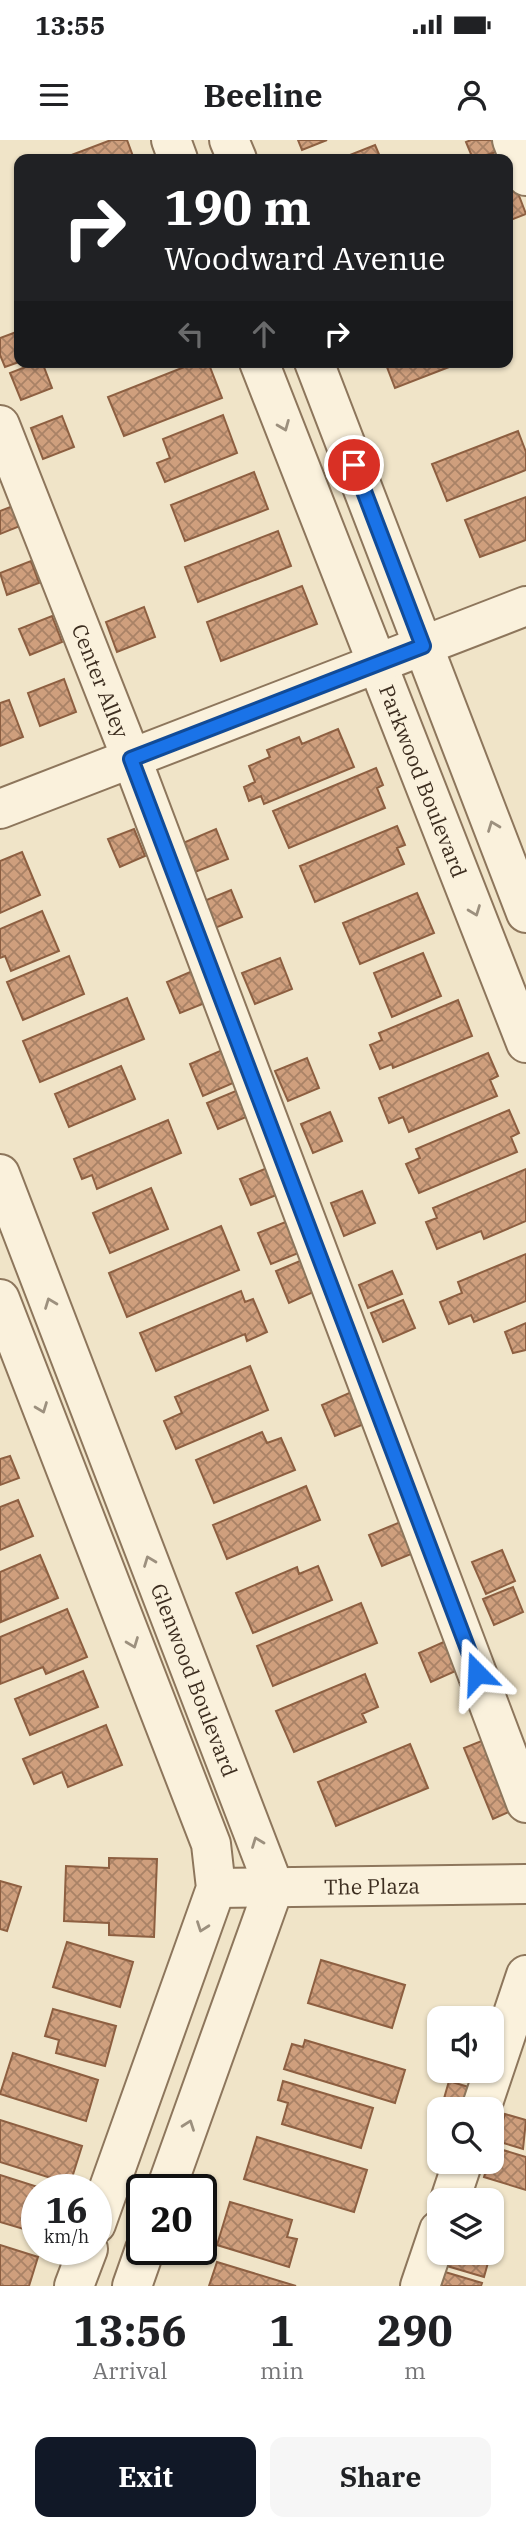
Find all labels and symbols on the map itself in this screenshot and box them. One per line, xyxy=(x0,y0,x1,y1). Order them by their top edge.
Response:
one-way arrow xyxy=(275,419,289,431)
pin xyxy=(324,435,384,495)
street label: Center Alley xyxy=(66,620,136,743)
street label: Parkwood Boulevard xyxy=(373,680,474,882)
one-way arrow xyxy=(487,821,501,833)
one-way arrow xyxy=(466,904,480,916)
one-way arrow xyxy=(44,1297,58,1309)
one-way arrow xyxy=(34,1402,48,1414)
one-way arrow xyxy=(143,1555,157,1567)
street label: Glenwood Boulevard xyxy=(145,1579,244,1781)
position arrow xyxy=(440,1636,514,1710)
one-way arrow xyxy=(125,1637,139,1649)
one-way arrow xyxy=(251,1836,265,1848)
street label: The Plaza xyxy=(324,1871,420,1901)
one-way arrow xyxy=(197,1921,211,1933)
one-way arrow xyxy=(181,2119,195,2132)
speed limit sign: 20 xyxy=(126,2174,217,2265)

